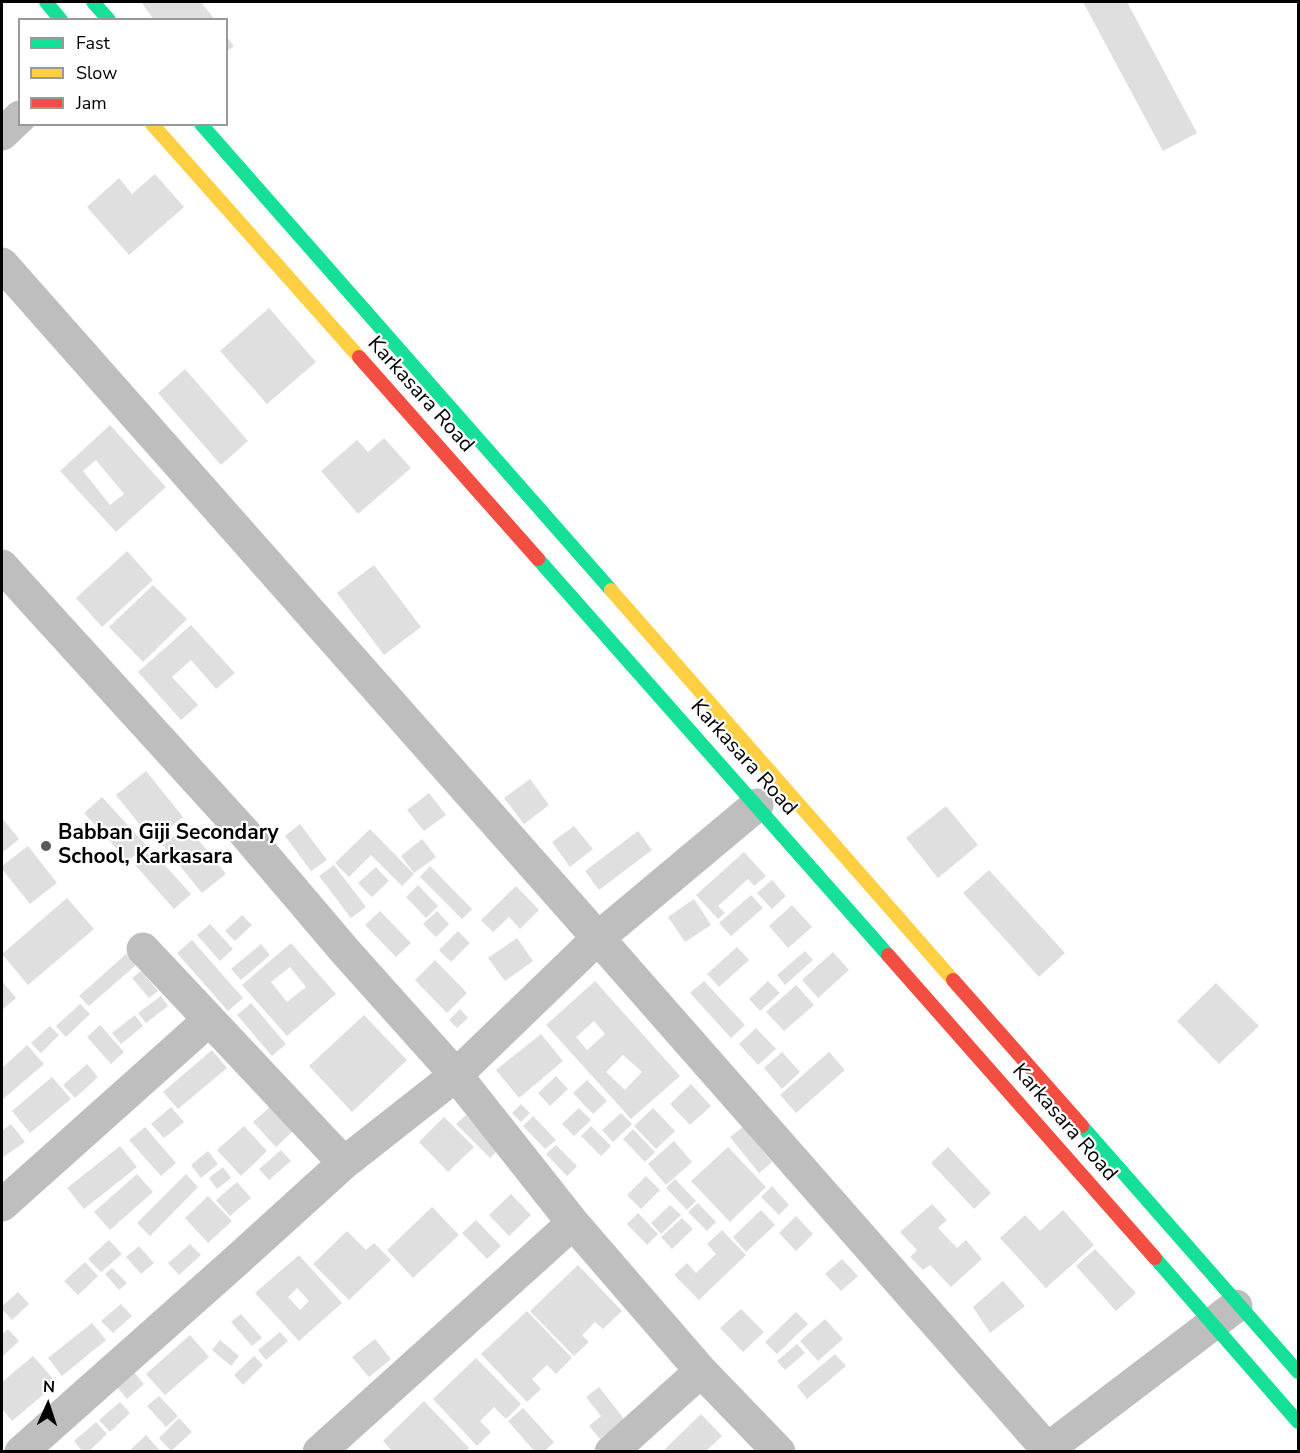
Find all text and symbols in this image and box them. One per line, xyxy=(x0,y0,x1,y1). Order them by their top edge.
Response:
legend xyxy=(18,18,228,126)
text: Fast xyxy=(76,31,110,55)
text: Slow xyxy=(76,61,117,85)
text: Jam xyxy=(76,91,107,115)
street label: Karkasara Road xyxy=(361,332,479,458)
street label: Karkasara Road xyxy=(684,695,802,821)
place label: Babban Giji Secondary School, Karkasara xyxy=(58,821,279,871)
marker: Babban Giji Secondary School, Karkasara xyxy=(39,839,53,853)
street label: Karkasara Road xyxy=(1006,1059,1122,1187)
north arrow xyxy=(18,1375,78,1435)
text: N xyxy=(42,1376,55,1398)

